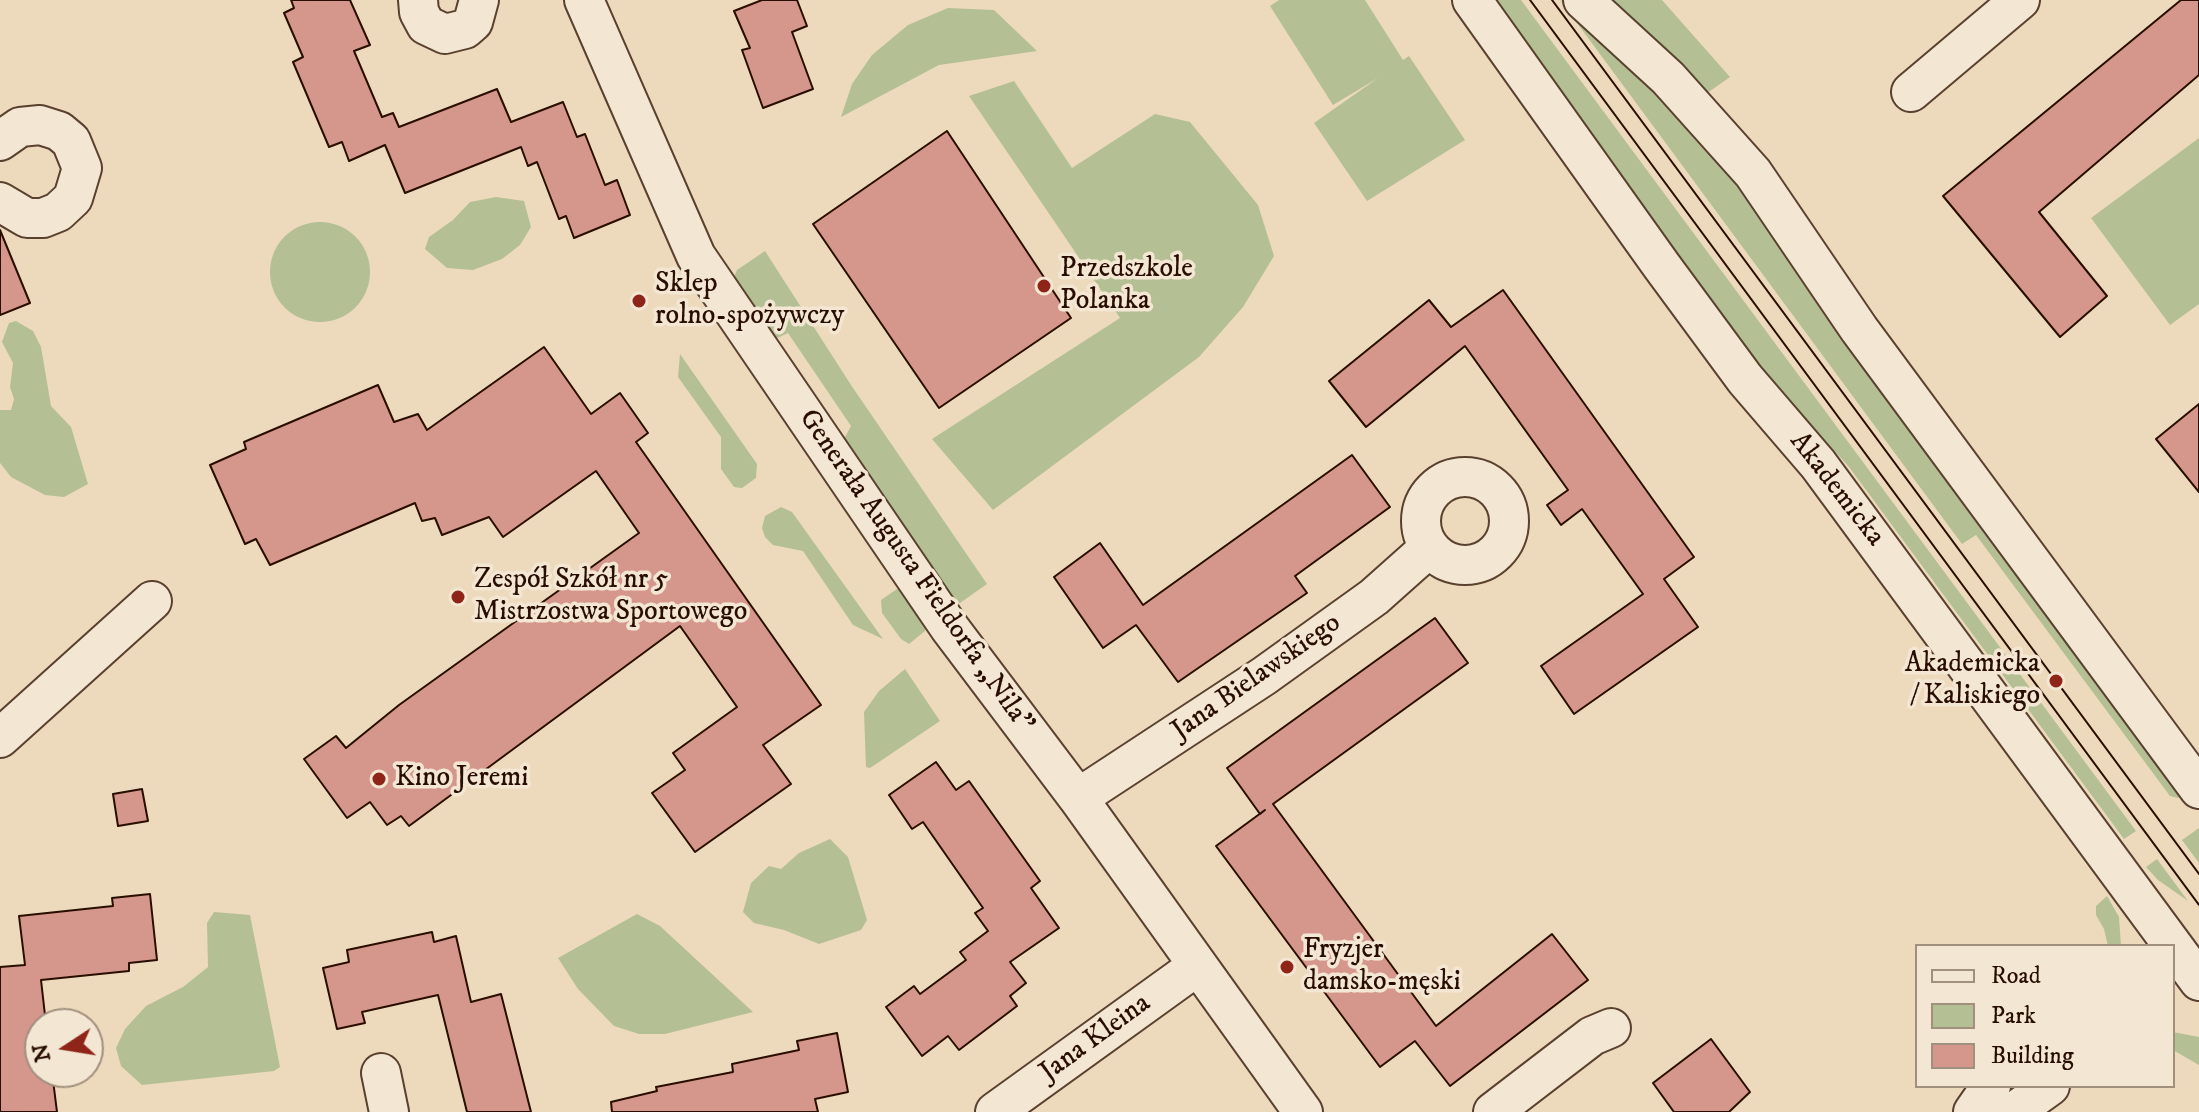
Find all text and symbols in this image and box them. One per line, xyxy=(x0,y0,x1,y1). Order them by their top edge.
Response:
place label: Przedszkole Polanka xyxy=(1060,253,1193,319)
place label: Sklep rolno-spożywczy xyxy=(655,268,844,334)
marker: Przedszkole Polanka xyxy=(1035,277,1053,295)
marker: Sklep rolno-spożywczy xyxy=(630,292,648,310)
street label: Generała Augusta Fieldorfa „Nila” xyxy=(790,404,1040,740)
street label: Akademicka xyxy=(1781,426,1891,554)
place label: Zespół Szkół nr 5 Mistrzostwa Sportowego xyxy=(474,564,747,630)
marker: Zespół Szkół nr 5 Mistrzostwa Sportowego xyxy=(449,588,467,606)
street label: Jana Bielawskiego xyxy=(1166,607,1348,749)
place label: Akademicka / Kaliskiego xyxy=(1905,648,2040,714)
marker: Akademicka / Kaliskiego xyxy=(2047,672,2065,690)
place label: Kino Jeremi xyxy=(395,762,529,796)
marker: Kino Jeremi xyxy=(370,770,388,788)
place label: Fryzjer damsko-męski xyxy=(1303,934,1461,1000)
legend xyxy=(1915,944,2175,1088)
marker: Fryzjer damsko-męski xyxy=(1278,958,1296,976)
text: Road xyxy=(1991,961,2041,991)
street label: Jana Kleina xyxy=(1034,988,1158,1090)
text: Park xyxy=(1991,1001,2036,1031)
north arrow xyxy=(24,1008,104,1088)
text: N xyxy=(27,1041,57,1064)
text: Building xyxy=(1991,1041,2074,1071)

